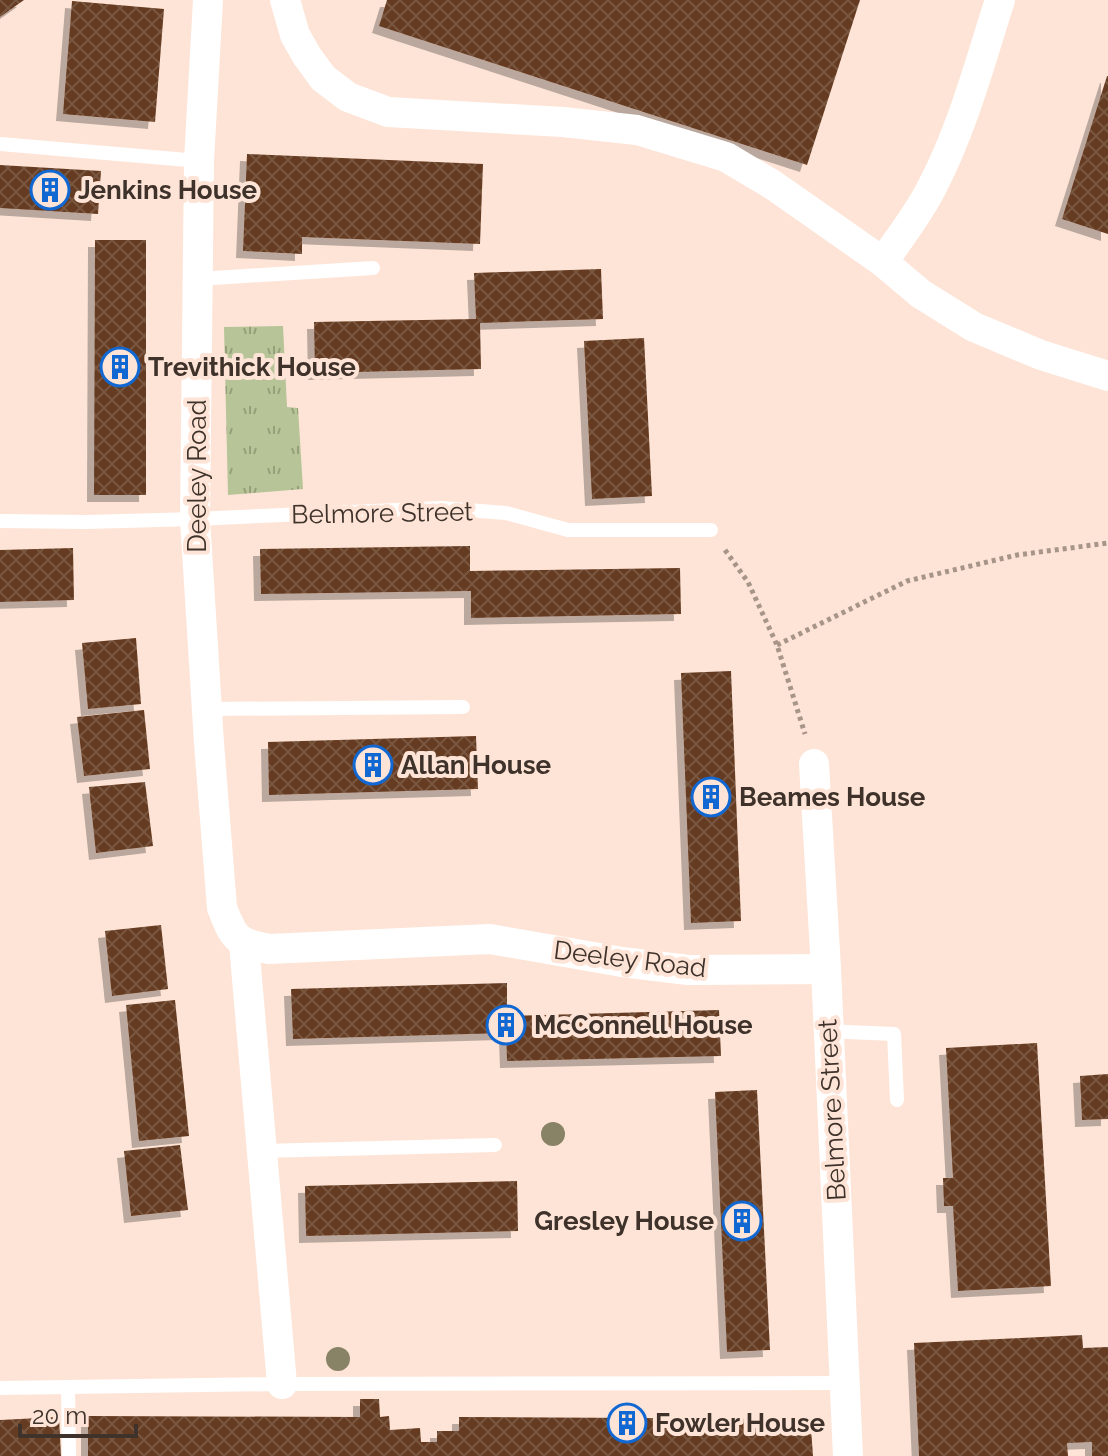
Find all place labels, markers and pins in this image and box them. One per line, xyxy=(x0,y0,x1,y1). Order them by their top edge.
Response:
building icon: Jenkins House xyxy=(29,169,71,211)
place label: Jenkins House xyxy=(78,175,258,205)
building icon: Trevithick House xyxy=(99,346,141,388)
place label: Trevithick House xyxy=(148,352,356,382)
building icon: Allan House xyxy=(352,744,394,786)
place label: Allan House xyxy=(401,750,552,780)
building icon: Beames House xyxy=(690,776,732,818)
place label: Beames House xyxy=(739,782,926,812)
building icon: McConnell House xyxy=(485,1004,527,1046)
place label: McConnell House xyxy=(534,1010,753,1040)
building icon: Gresley House xyxy=(721,1200,763,1242)
place label: Gresley House xyxy=(534,1206,714,1236)
building icon: Fowler House xyxy=(606,1402,648,1444)
place label: Fowler House xyxy=(655,1408,826,1438)

